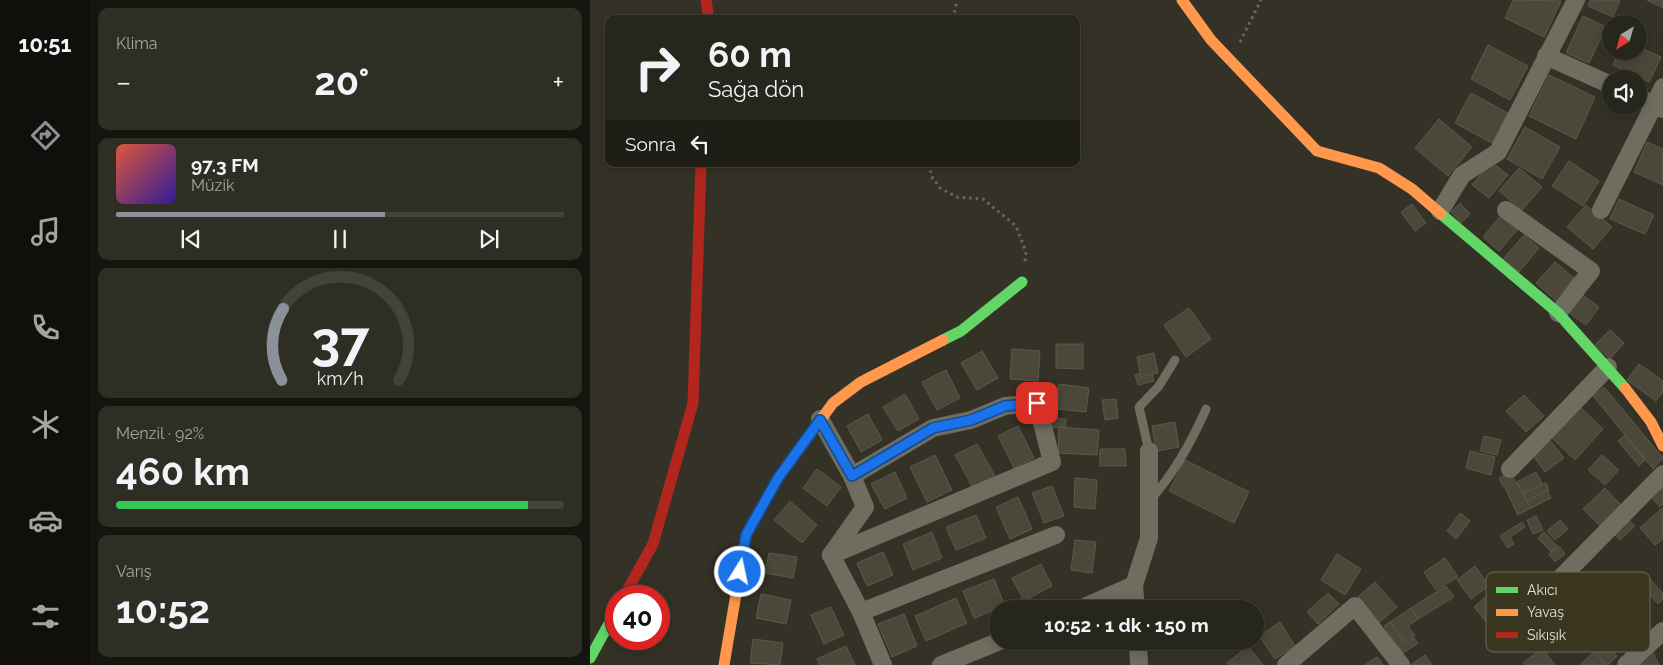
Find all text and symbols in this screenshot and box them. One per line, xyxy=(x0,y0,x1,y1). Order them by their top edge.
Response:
north arrow xyxy=(1602,15,1648,60)
map controls xyxy=(1602,15,1647,115)
text: 10:51 xyxy=(19,31,71,57)
text: Klima xyxy=(116,34,158,53)
text: 60 m xyxy=(708,34,792,75)
icon: right xyxy=(625,35,690,100)
text: 20° xyxy=(314,59,369,104)
text: − xyxy=(116,66,131,99)
text: + xyxy=(552,66,564,99)
button: sound xyxy=(1602,70,1647,115)
text: Sağa dön xyxy=(708,76,804,102)
icon: directions xyxy=(28,118,63,153)
icon: left xyxy=(686,130,714,158)
text: Sonra xyxy=(625,133,676,155)
text: 97.3 FM xyxy=(191,154,259,176)
text: Müzik xyxy=(191,176,234,195)
icon: music xyxy=(28,214,63,249)
icon: previous xyxy=(177,225,205,253)
icon: pause xyxy=(326,225,354,253)
icon: next xyxy=(475,225,503,253)
icon: phone xyxy=(28,310,63,345)
text: 37 xyxy=(311,310,370,371)
text: km/h xyxy=(316,368,364,389)
pin xyxy=(1016,382,1058,424)
icon: arrive xyxy=(1023,389,1051,417)
icon: climate xyxy=(28,407,63,442)
text: Menzil · 92% xyxy=(116,424,204,443)
text: 460 km xyxy=(116,449,250,494)
icon: car xyxy=(28,503,63,538)
position arrow xyxy=(713,545,765,597)
text: Varış xyxy=(116,562,152,581)
legend xyxy=(1486,572,1650,652)
text: Akıcı xyxy=(1527,582,1558,598)
speed limit sign: 40 xyxy=(605,585,670,650)
text: 10:52 xyxy=(116,587,210,632)
icon: filters xyxy=(28,599,63,634)
text: Yavaş xyxy=(1527,604,1564,620)
text: 10:52 · 1 dk · 150 m xyxy=(1044,614,1209,636)
text: Sıkışık xyxy=(1527,627,1567,643)

